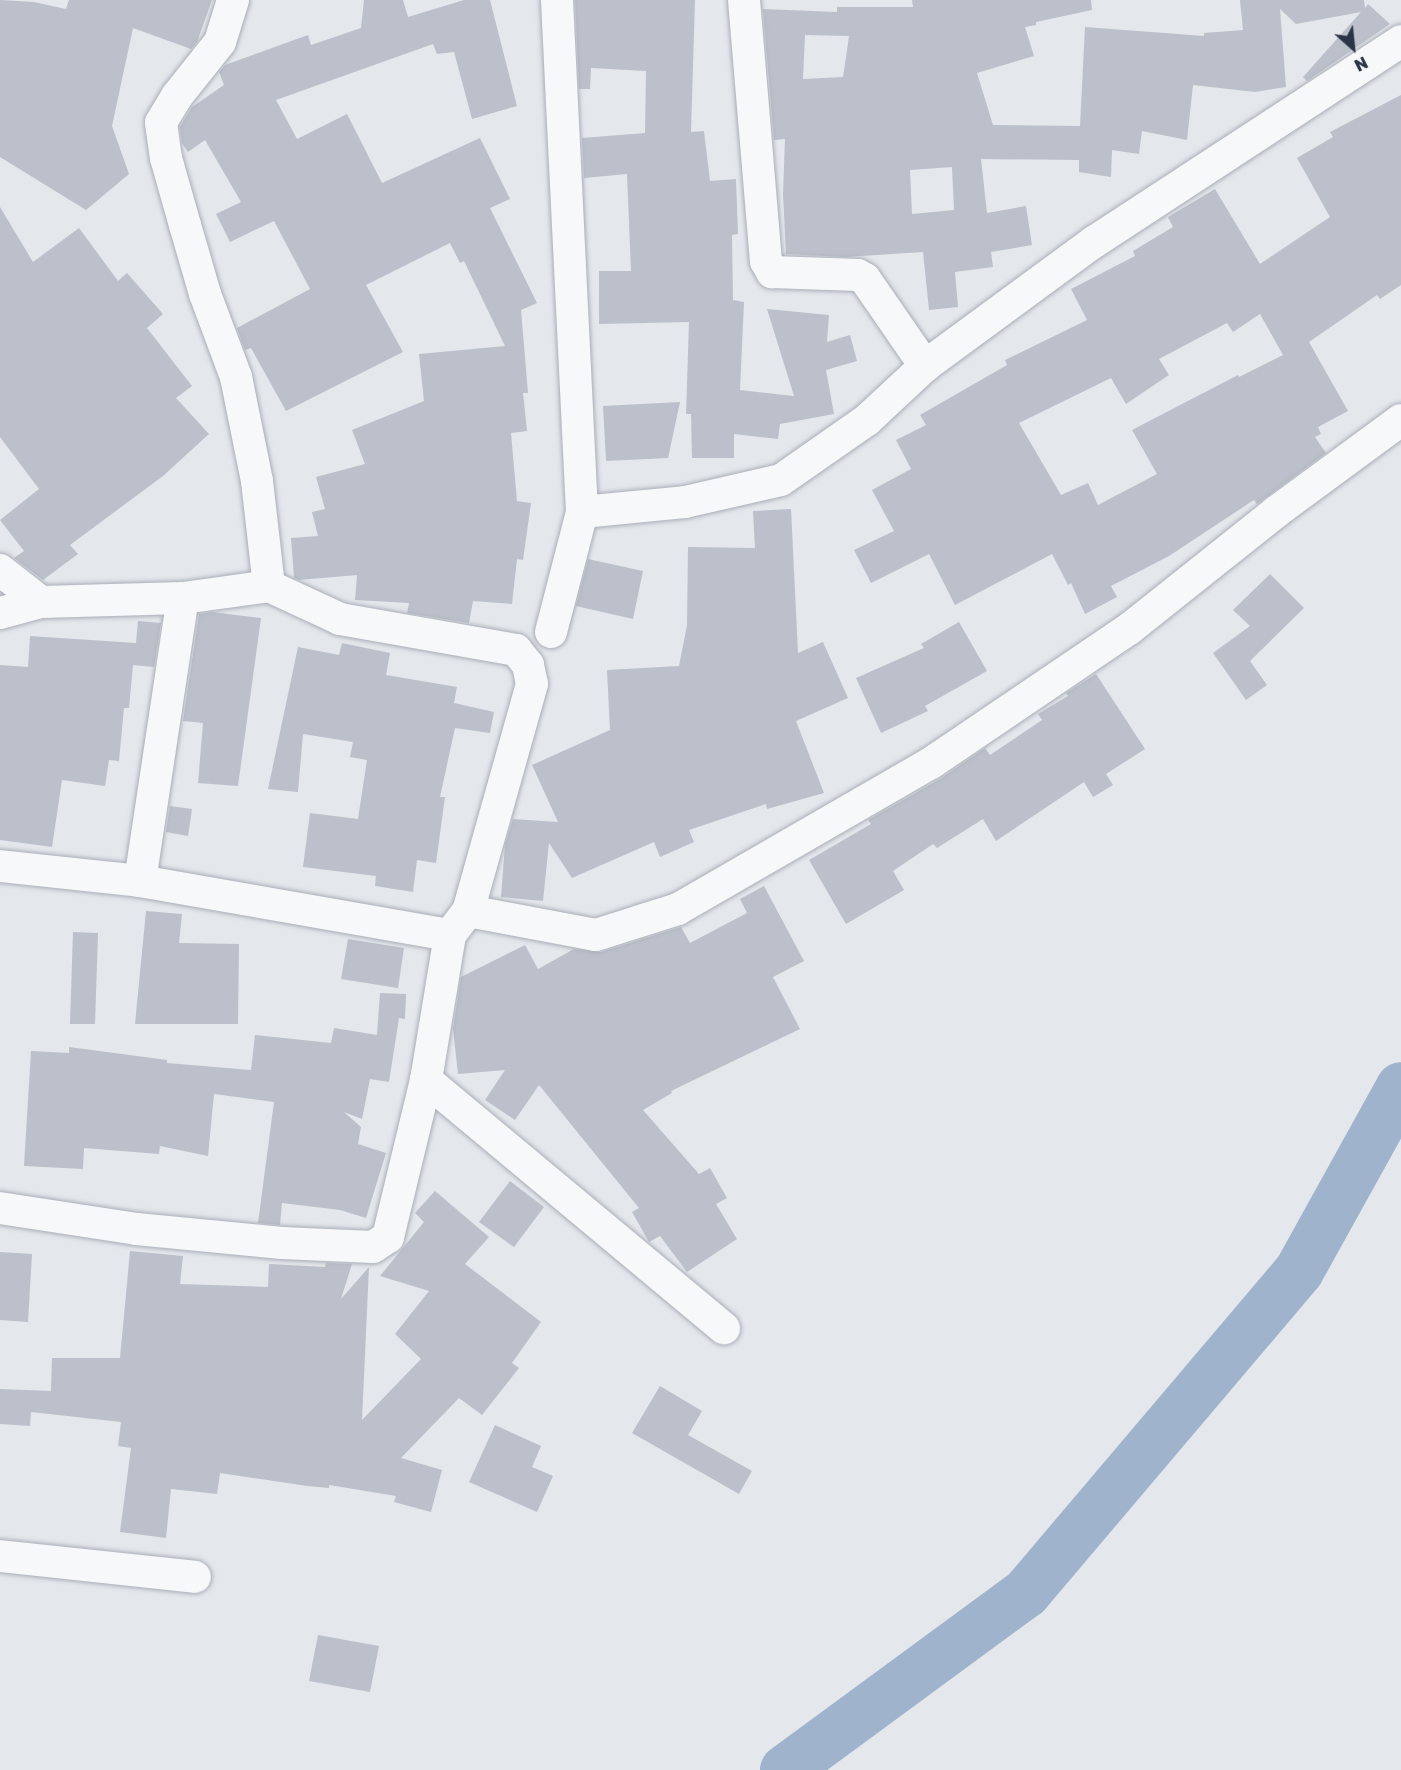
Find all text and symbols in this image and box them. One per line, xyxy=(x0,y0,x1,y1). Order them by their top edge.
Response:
north arrow xyxy=(1323,18,1383,78)
text: N xyxy=(1351,52,1371,76)

